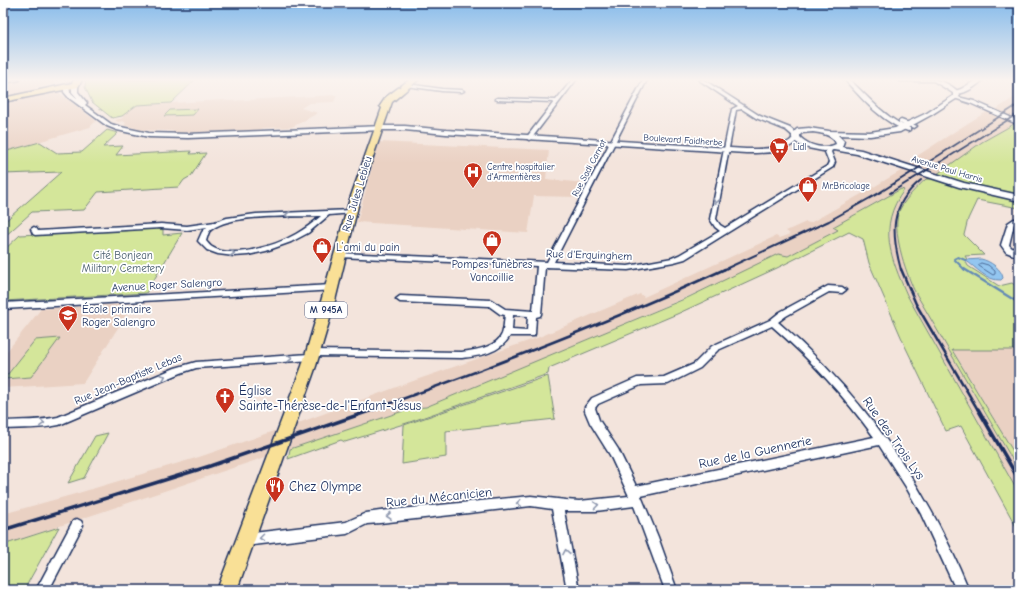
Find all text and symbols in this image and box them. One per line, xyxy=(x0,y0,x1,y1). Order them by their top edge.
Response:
street label: Boulevard Faidherbe xyxy=(643,132,723,148)
supermarket icon: Lidl xyxy=(768,136,790,164)
street label: Rue Sadi Carnot xyxy=(570,138,608,198)
place label: Lidl xyxy=(793,142,806,152)
street label: Avenue Paul Harris xyxy=(910,153,984,185)
street label: Rue Jules Lebleu xyxy=(339,155,375,233)
hospital icon: Centre hospitalier d'Armentières xyxy=(462,161,484,189)
place label: Centre hospitalier d'Armentières xyxy=(487,162,555,182)
shop icon: Mr.Bricolage xyxy=(797,175,819,203)
place label: Mr.Bricolage xyxy=(822,181,870,191)
one-way arrow xyxy=(712,198,721,204)
one-way arrow xyxy=(285,211,291,219)
shop icon: Pompes funèbres Vancoillie xyxy=(481,229,503,257)
shop icon: L’ami du pain xyxy=(311,236,333,264)
place label: L’ami du pain xyxy=(336,241,400,254)
street label: Rue d'Erquinghem xyxy=(546,247,632,263)
park label: Cité Bonjean Military Cemetery xyxy=(82,249,164,275)
one-way arrow xyxy=(229,249,235,257)
place label: Pompes funèbres Vancoillie xyxy=(452,258,533,284)
street label: Avenue Roger Salengro xyxy=(112,276,223,294)
place label: École primaire Roger Salengro xyxy=(82,302,155,329)
road number: M 945A xyxy=(305,302,347,318)
school or university icon: École primaire Roger Salengro xyxy=(57,304,79,332)
street label: Rue Jean-Baptiste Lebas xyxy=(72,350,184,408)
one-way arrow xyxy=(287,353,293,362)
one-way arrow xyxy=(158,374,166,382)
place label: Église Sainte-Thérèse-de-l'Enfant-Jésus xyxy=(239,382,421,413)
church icon: Église Sainte-Thérèse-de-l'Enfant-Jésus xyxy=(214,386,236,414)
street label: Rue des Trois Lys xyxy=(860,394,928,482)
one-way arrow xyxy=(39,419,45,427)
street label: Rue de la Guennerie xyxy=(697,433,813,471)
restaurant icon: Chez Olympe xyxy=(264,475,286,503)
place label: Chez Olympe xyxy=(289,479,362,494)
street label: Rue du Mécanicien xyxy=(385,484,493,510)
one-way arrow xyxy=(516,498,522,507)
one-way arrow xyxy=(593,501,599,510)
one-way arrow xyxy=(386,511,392,520)
one-way arrow xyxy=(259,533,265,542)
one-way arrow xyxy=(562,549,570,555)

